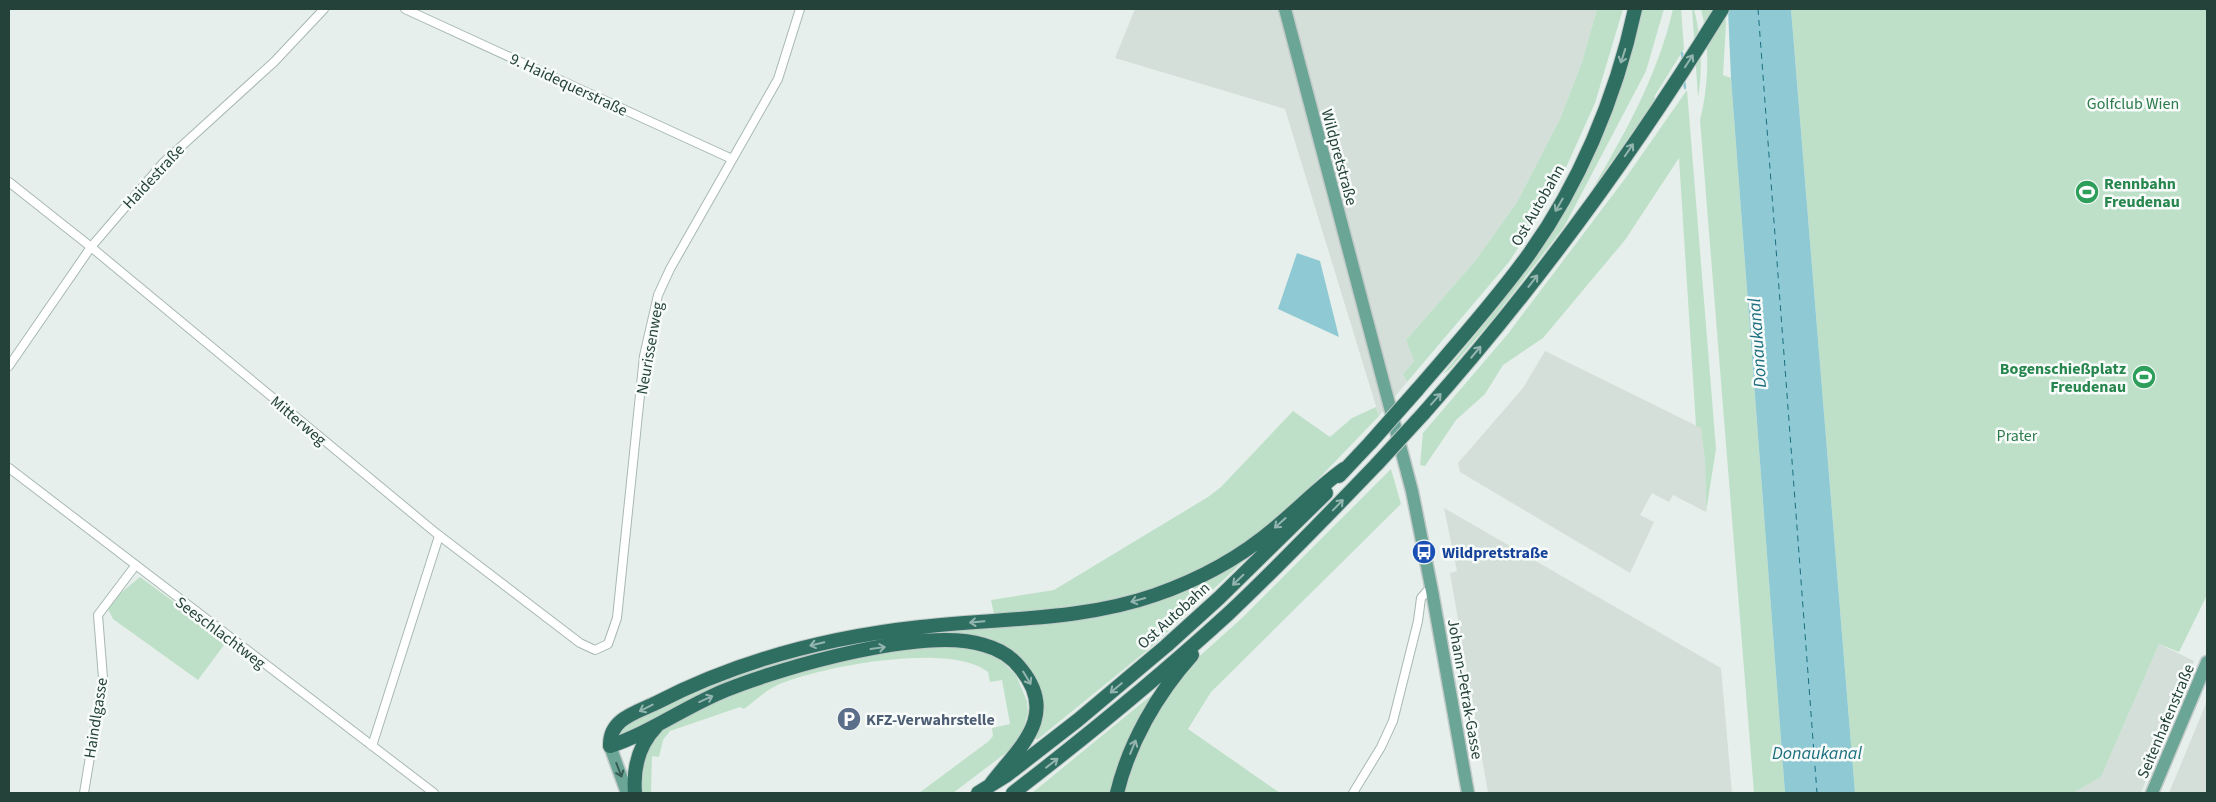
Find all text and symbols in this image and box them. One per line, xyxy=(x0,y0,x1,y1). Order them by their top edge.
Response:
street label: 9. Haidequerstraße xyxy=(506,48,631,122)
one-way arrow xyxy=(1617,48,1627,64)
one-way arrow xyxy=(1684,55,1694,69)
park label: Golfclub Wien xyxy=(2087,93,2179,115)
street label: Wildpretstraße xyxy=(1316,107,1362,208)
street label: Haidestraße xyxy=(118,139,190,214)
one-way arrow xyxy=(1624,144,1634,158)
street label: Ost Autobahn xyxy=(1506,161,1570,250)
place label: Rennbahn Freudenau xyxy=(2104,173,2180,213)
sports icon: Rennbahn Freudenau xyxy=(2074,179,2100,205)
one-way arrow xyxy=(1554,198,1564,212)
one-way arrow xyxy=(1528,275,1539,288)
water label: Donaukanal xyxy=(1742,297,1773,389)
street label: Neurissenweg xyxy=(631,300,669,396)
one-way arrow xyxy=(1471,345,1482,358)
place label: Bogenschießplatz Freudenau xyxy=(2000,358,2126,398)
sports icon: Bogenschießplatz Freudenau xyxy=(2131,364,2157,390)
street label: Mitterweg xyxy=(266,391,331,451)
one-way arrow xyxy=(1430,392,1442,405)
park label: Prater xyxy=(1997,425,2038,447)
one-way arrow xyxy=(1332,499,1344,511)
one-way arrow xyxy=(1274,517,1287,529)
bus stop icon: Wildpretstraße xyxy=(1411,539,1437,565)
place label: Wildpretstraße xyxy=(1442,542,1548,564)
one-way arrow xyxy=(1231,574,1244,586)
street label: Ost Autobahn xyxy=(1133,577,1215,654)
street label: Seeschlachtweg xyxy=(171,592,270,674)
one-way arrow xyxy=(1131,596,1147,605)
one-way arrow xyxy=(970,617,986,627)
street label: Johann-Petrak-Gasse xyxy=(1442,617,1488,761)
one-way arrow xyxy=(809,640,825,649)
one-way arrow xyxy=(869,643,885,653)
street label: Seitenhafenstraße xyxy=(2132,661,2200,782)
one-way arrow xyxy=(1022,670,1032,684)
street label: Haindlgasse xyxy=(79,676,113,760)
one-way arrow xyxy=(1110,682,1123,693)
one-way arrow xyxy=(698,694,713,703)
one-way arrow xyxy=(639,704,654,713)
parking icon: KFZ-Verwahrstelle xyxy=(836,706,862,732)
place label: KFZ-Verwahrstelle xyxy=(866,709,995,731)
one-way arrow xyxy=(1128,740,1138,755)
water label: Donaukanal xyxy=(1772,741,1862,766)
one-way arrow xyxy=(1045,758,1058,769)
one-way arrow xyxy=(615,761,624,777)

